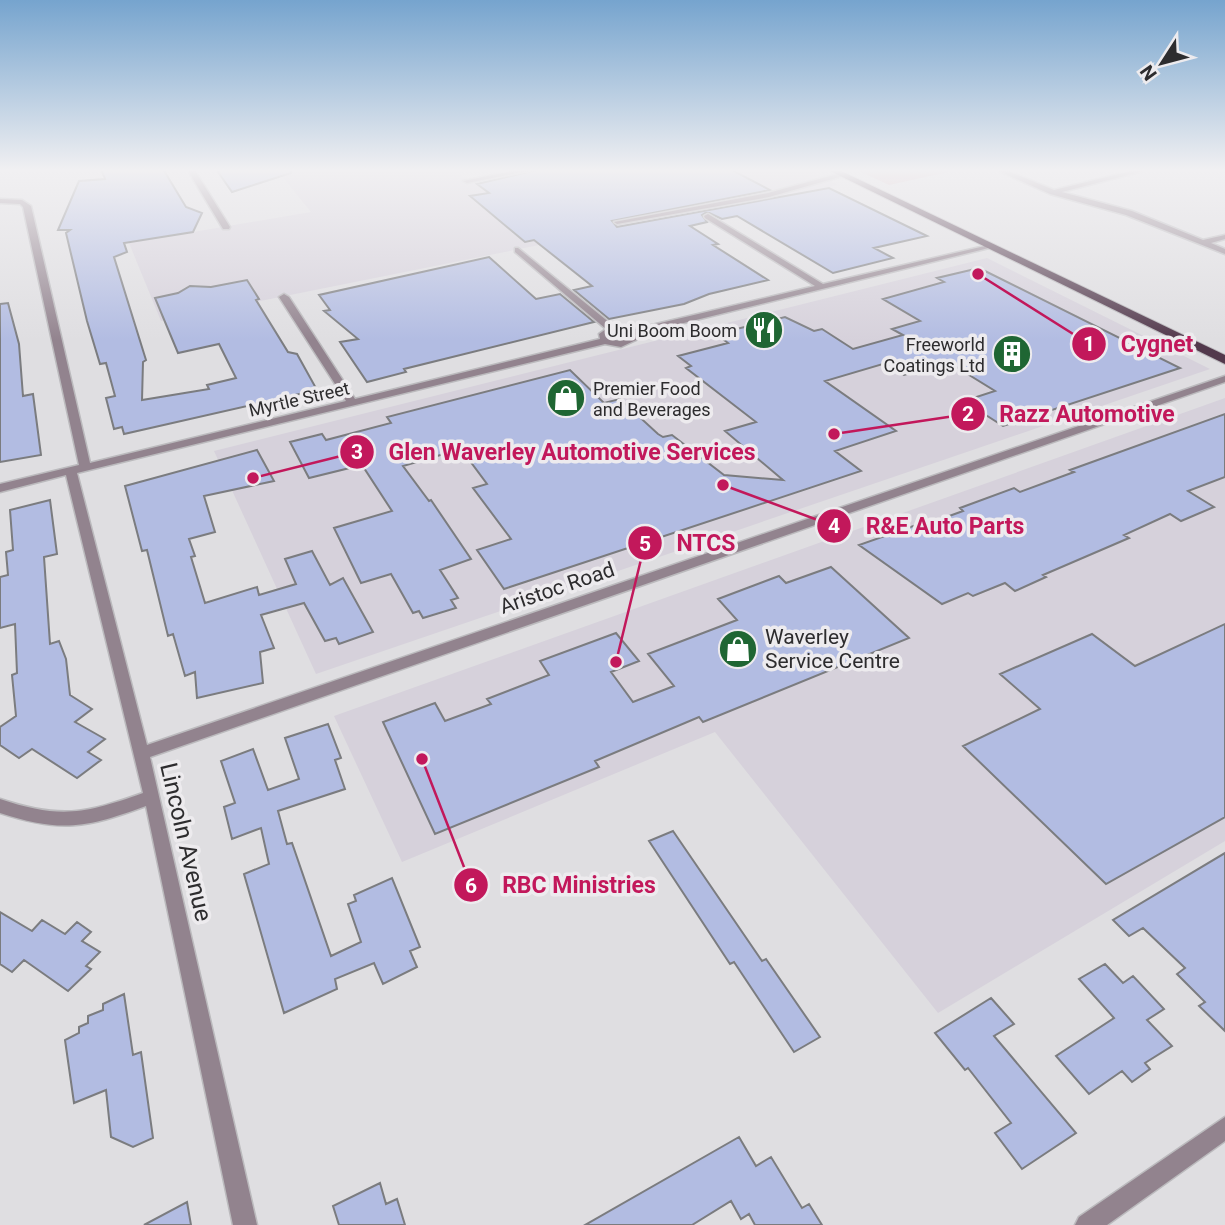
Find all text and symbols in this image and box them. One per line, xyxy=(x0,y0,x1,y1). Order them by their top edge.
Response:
north arrow xyxy=(1127,28,1197,98)
text: N xyxy=(1135,61,1162,85)
restaurant icon: Uni Boom Boom xyxy=(743,309,785,351)
place label: Uni Boom Boom xyxy=(607,320,737,341)
callout: Cygnet xyxy=(1071,322,1207,366)
text: Cygnet xyxy=(1121,331,1194,358)
text: 1 xyxy=(1083,332,1095,356)
building icon: Freeworld Coatings Ltd xyxy=(991,333,1033,375)
place label: Freeworld Coatings Ltd xyxy=(883,334,985,376)
street label: Myrtle Street xyxy=(247,377,351,421)
shop icon: Premier Food and Beverages xyxy=(545,377,587,419)
place label: Premier Food and Beverages xyxy=(593,378,711,420)
callout: Razz Automotive xyxy=(950,392,1189,436)
text: Razz Automotive xyxy=(999,401,1175,428)
text: 2 xyxy=(962,402,974,426)
callout: Glen Waverley Automotive Services xyxy=(340,430,770,474)
text: Glen Waverley Automotive Services xyxy=(389,439,755,466)
text: 3 xyxy=(351,440,363,464)
callout: R&E Auto Parts xyxy=(816,504,1038,548)
text: R&E Auto Parts xyxy=(866,513,1024,540)
text: 4 xyxy=(828,514,840,538)
callout: NTCS xyxy=(628,521,750,565)
text: NTCS xyxy=(676,530,736,557)
text: 5 xyxy=(639,532,651,556)
street label: Aristoc Road xyxy=(496,557,618,619)
place label: Waverley Service Centre xyxy=(765,625,900,673)
shop icon: Waverley Service Centre xyxy=(717,628,759,670)
street label: Lincoln Avenue xyxy=(154,760,218,924)
callout: RBC Ministries xyxy=(453,863,670,907)
text: RBC Ministries xyxy=(502,872,656,899)
text: 6 xyxy=(465,874,477,898)

